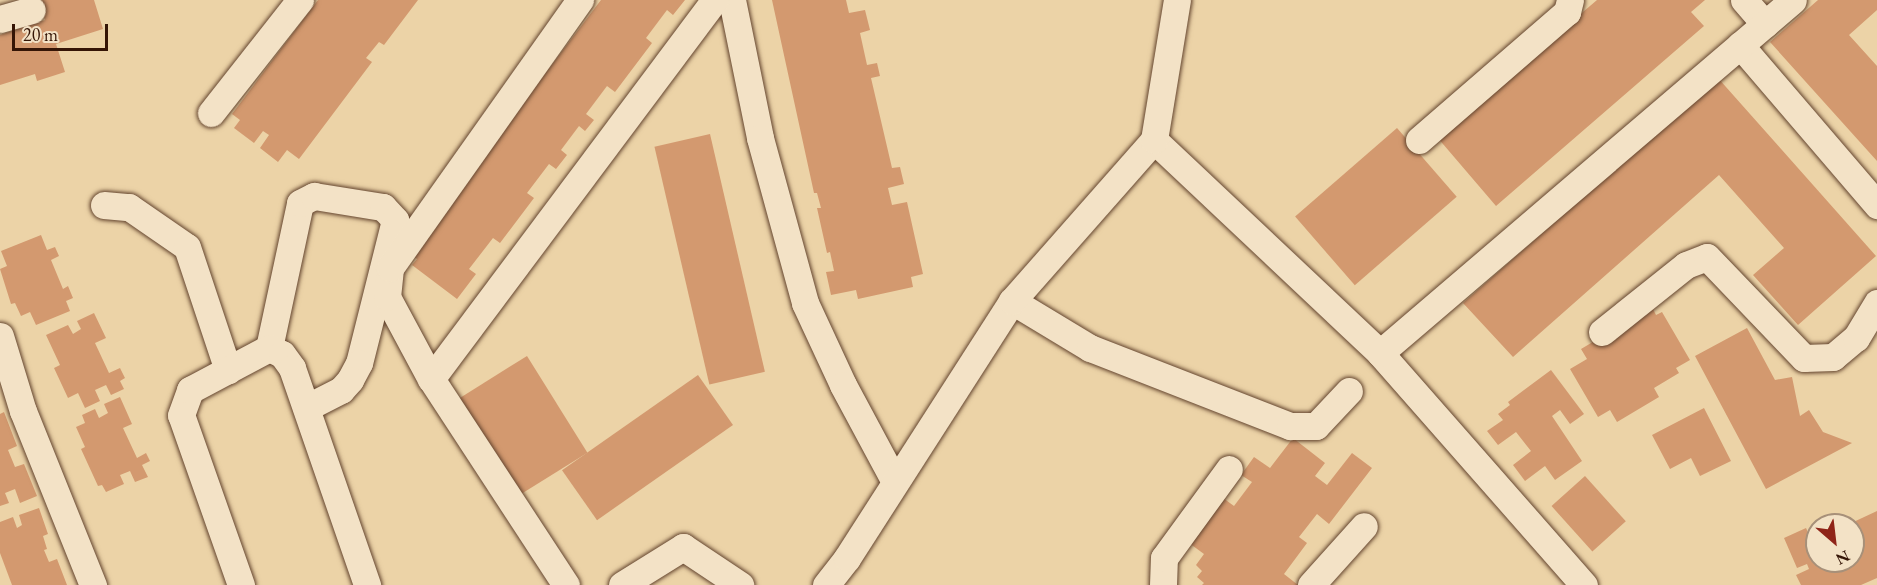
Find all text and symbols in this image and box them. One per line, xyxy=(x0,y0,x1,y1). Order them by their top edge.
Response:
scale bar xyxy=(15,12,111,50)
text: 20 m xyxy=(23,23,58,46)
north arrow xyxy=(1805,513,1865,573)
text: N xyxy=(1832,545,1853,570)

